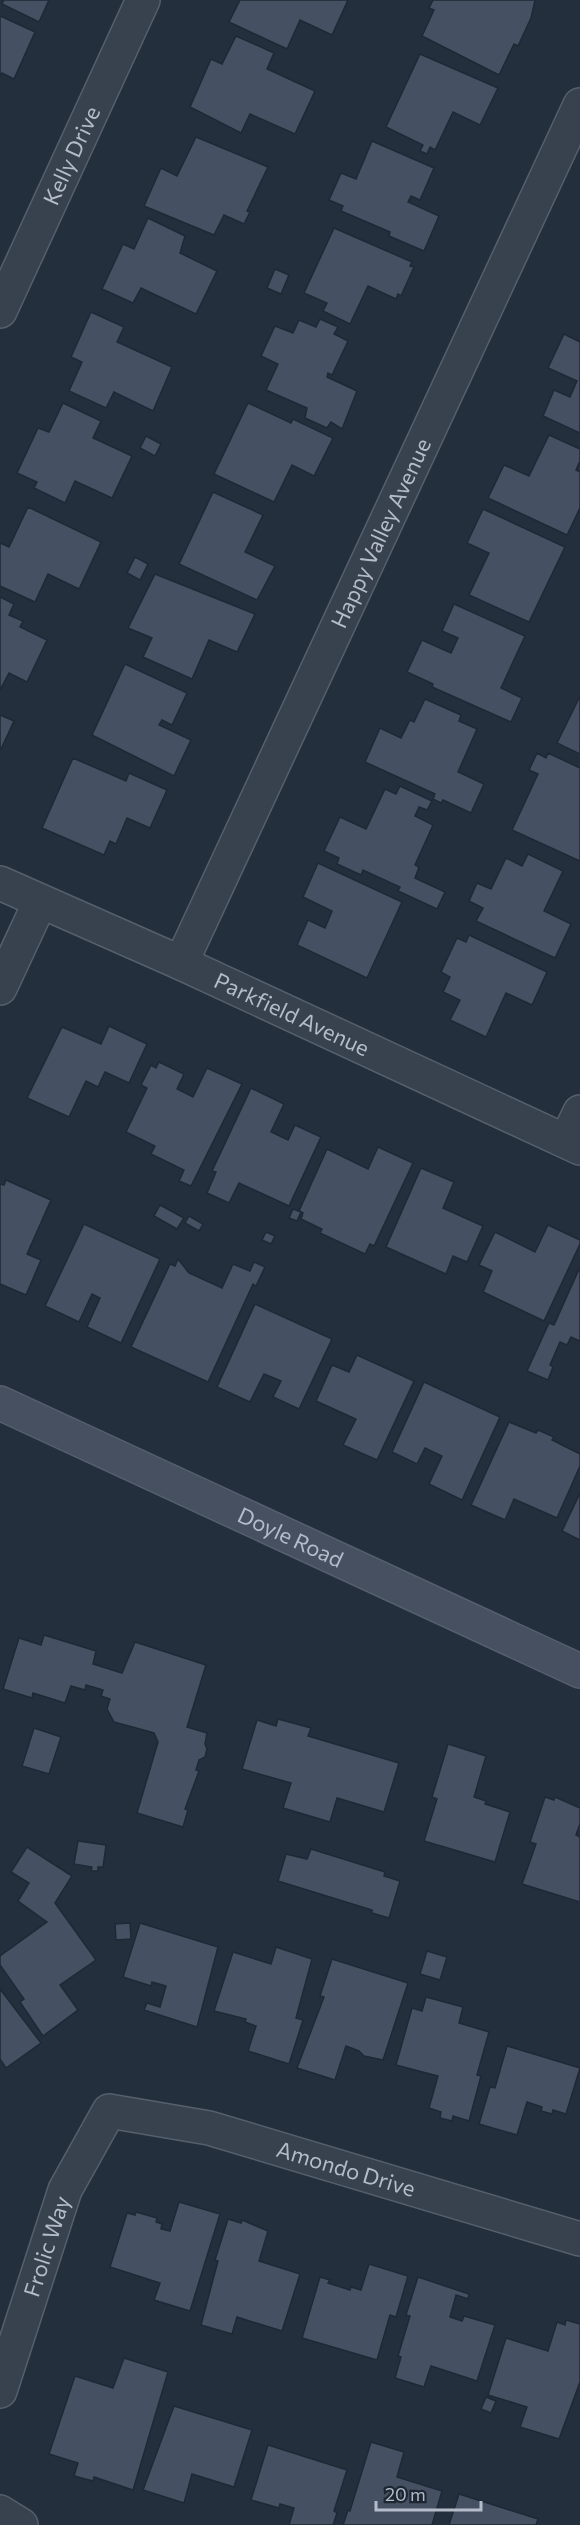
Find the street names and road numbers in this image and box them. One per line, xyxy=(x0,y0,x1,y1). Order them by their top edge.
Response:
street label: Kelly Drive xyxy=(37,102,105,209)
street label: Happy Valley Avenue xyxy=(325,434,436,632)
street label: Parkfield Avenue xyxy=(210,966,374,1061)
street label: Doyle Road xyxy=(234,1501,348,1573)
street label: Amondo Drive xyxy=(273,2135,419,2202)
street label: Frolic Way xyxy=(17,2193,75,2300)

